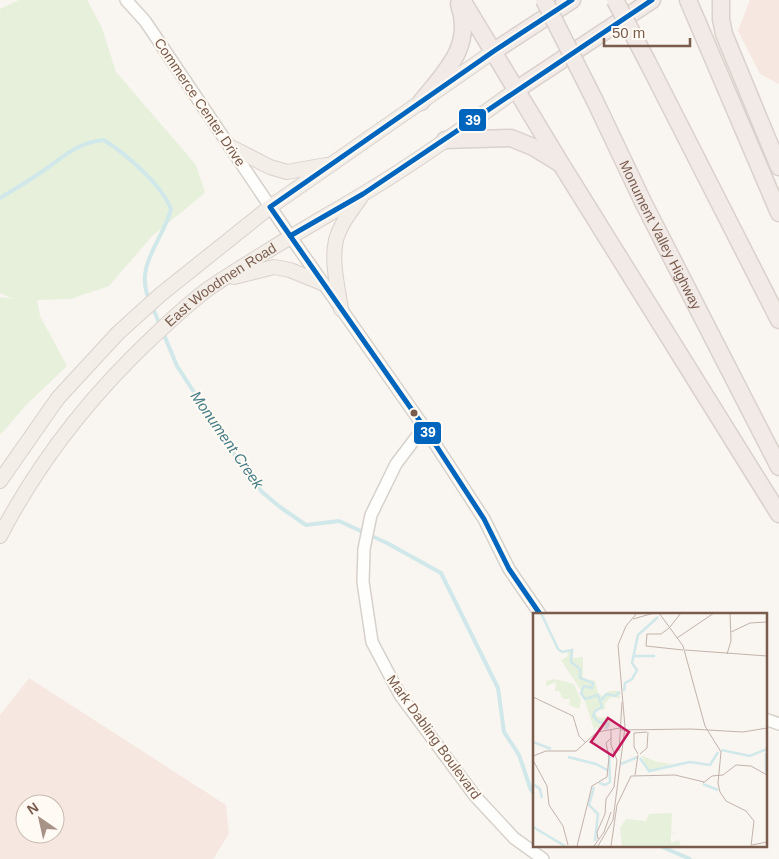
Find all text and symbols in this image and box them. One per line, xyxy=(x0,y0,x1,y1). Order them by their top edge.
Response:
scale bar xyxy=(604,15,690,47)
text: 50 m xyxy=(612,24,645,41)
street label: Commerce Center Drive xyxy=(151,35,249,169)
line badge: 39 xyxy=(458,108,487,132)
text: 39 xyxy=(465,112,481,128)
street label: Monument Valley Highway xyxy=(616,158,705,312)
street label: East Woodmen Road xyxy=(162,240,279,330)
water label: Monument Creek xyxy=(187,388,268,493)
unlabelled marker xyxy=(409,408,419,418)
line badge: 39 xyxy=(413,421,442,445)
text: 39 xyxy=(420,424,436,440)
inset map xyxy=(533,613,766,846)
street label: Mark Dabling Boulevard xyxy=(384,672,484,802)
north arrow xyxy=(15,794,65,844)
text: N xyxy=(24,799,41,818)

